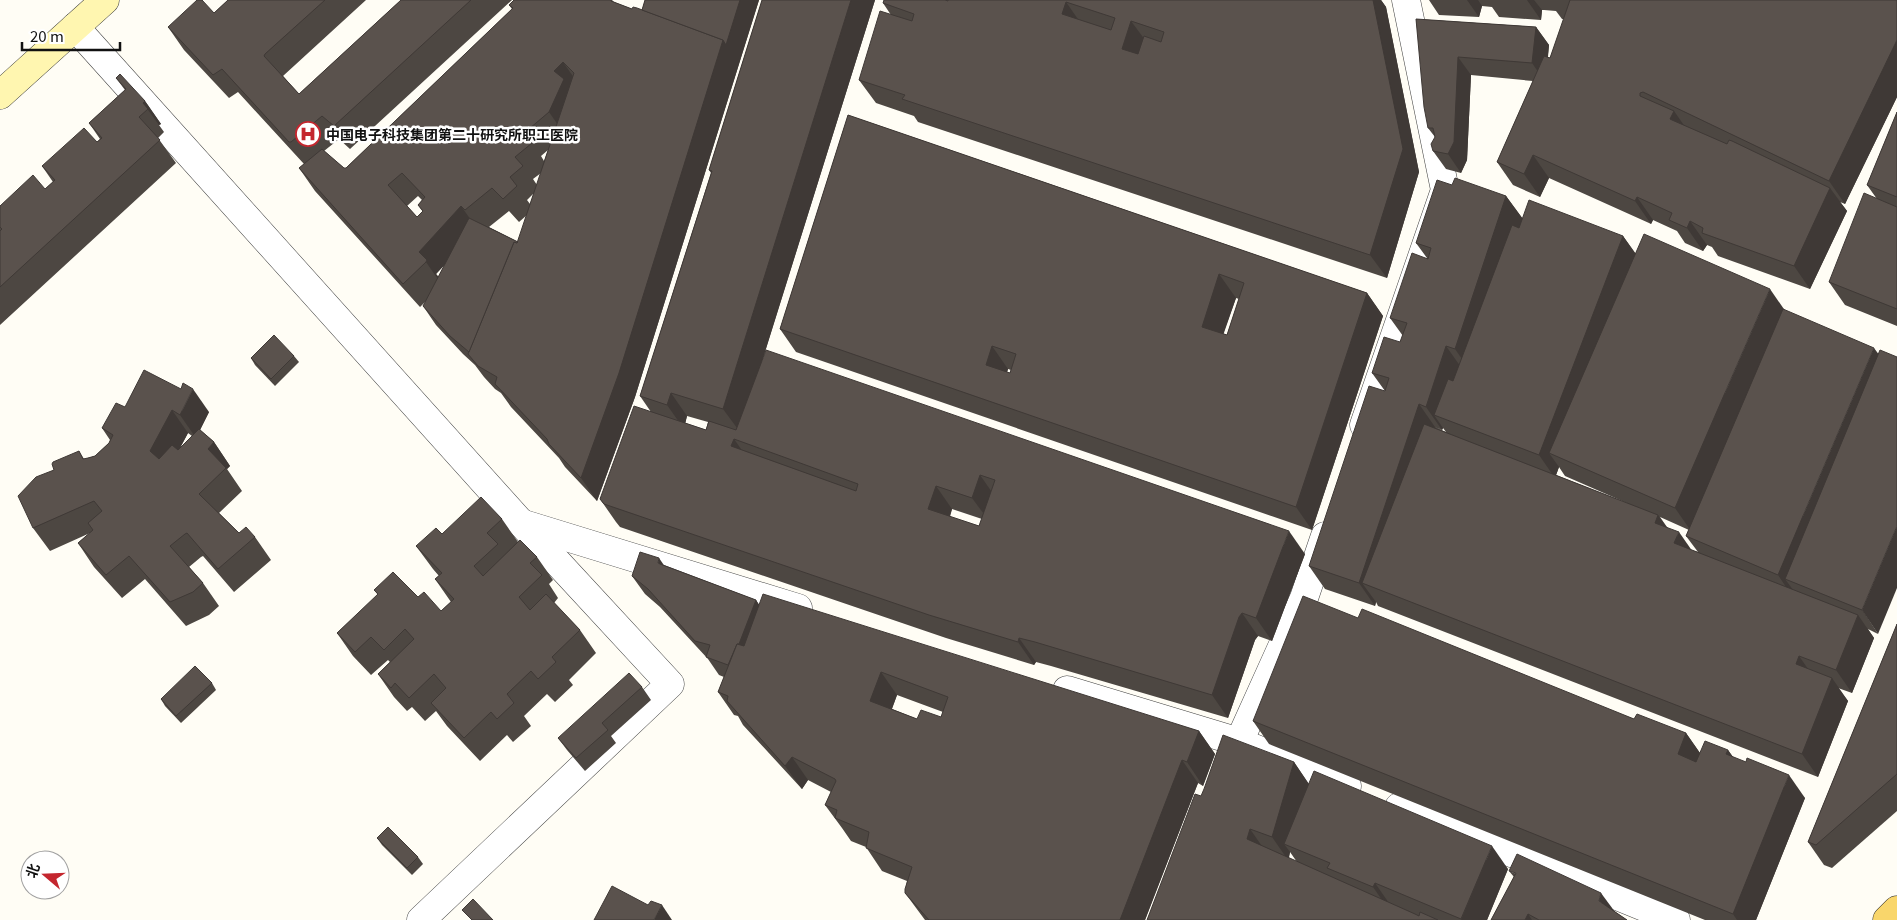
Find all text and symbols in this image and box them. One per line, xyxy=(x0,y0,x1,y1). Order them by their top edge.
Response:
scale bar xyxy=(22,20,120,52)
text: 20 m xyxy=(30,25,64,46)
hospital icon: 中国电子科技集团第二十研究所职工医院 xyxy=(295,121,321,147)
place label: 中国电子科技集团第二十研究所职工医院 xyxy=(326,124,578,144)
north arrow xyxy=(20,850,70,900)
text: 北 xyxy=(20,861,43,880)

